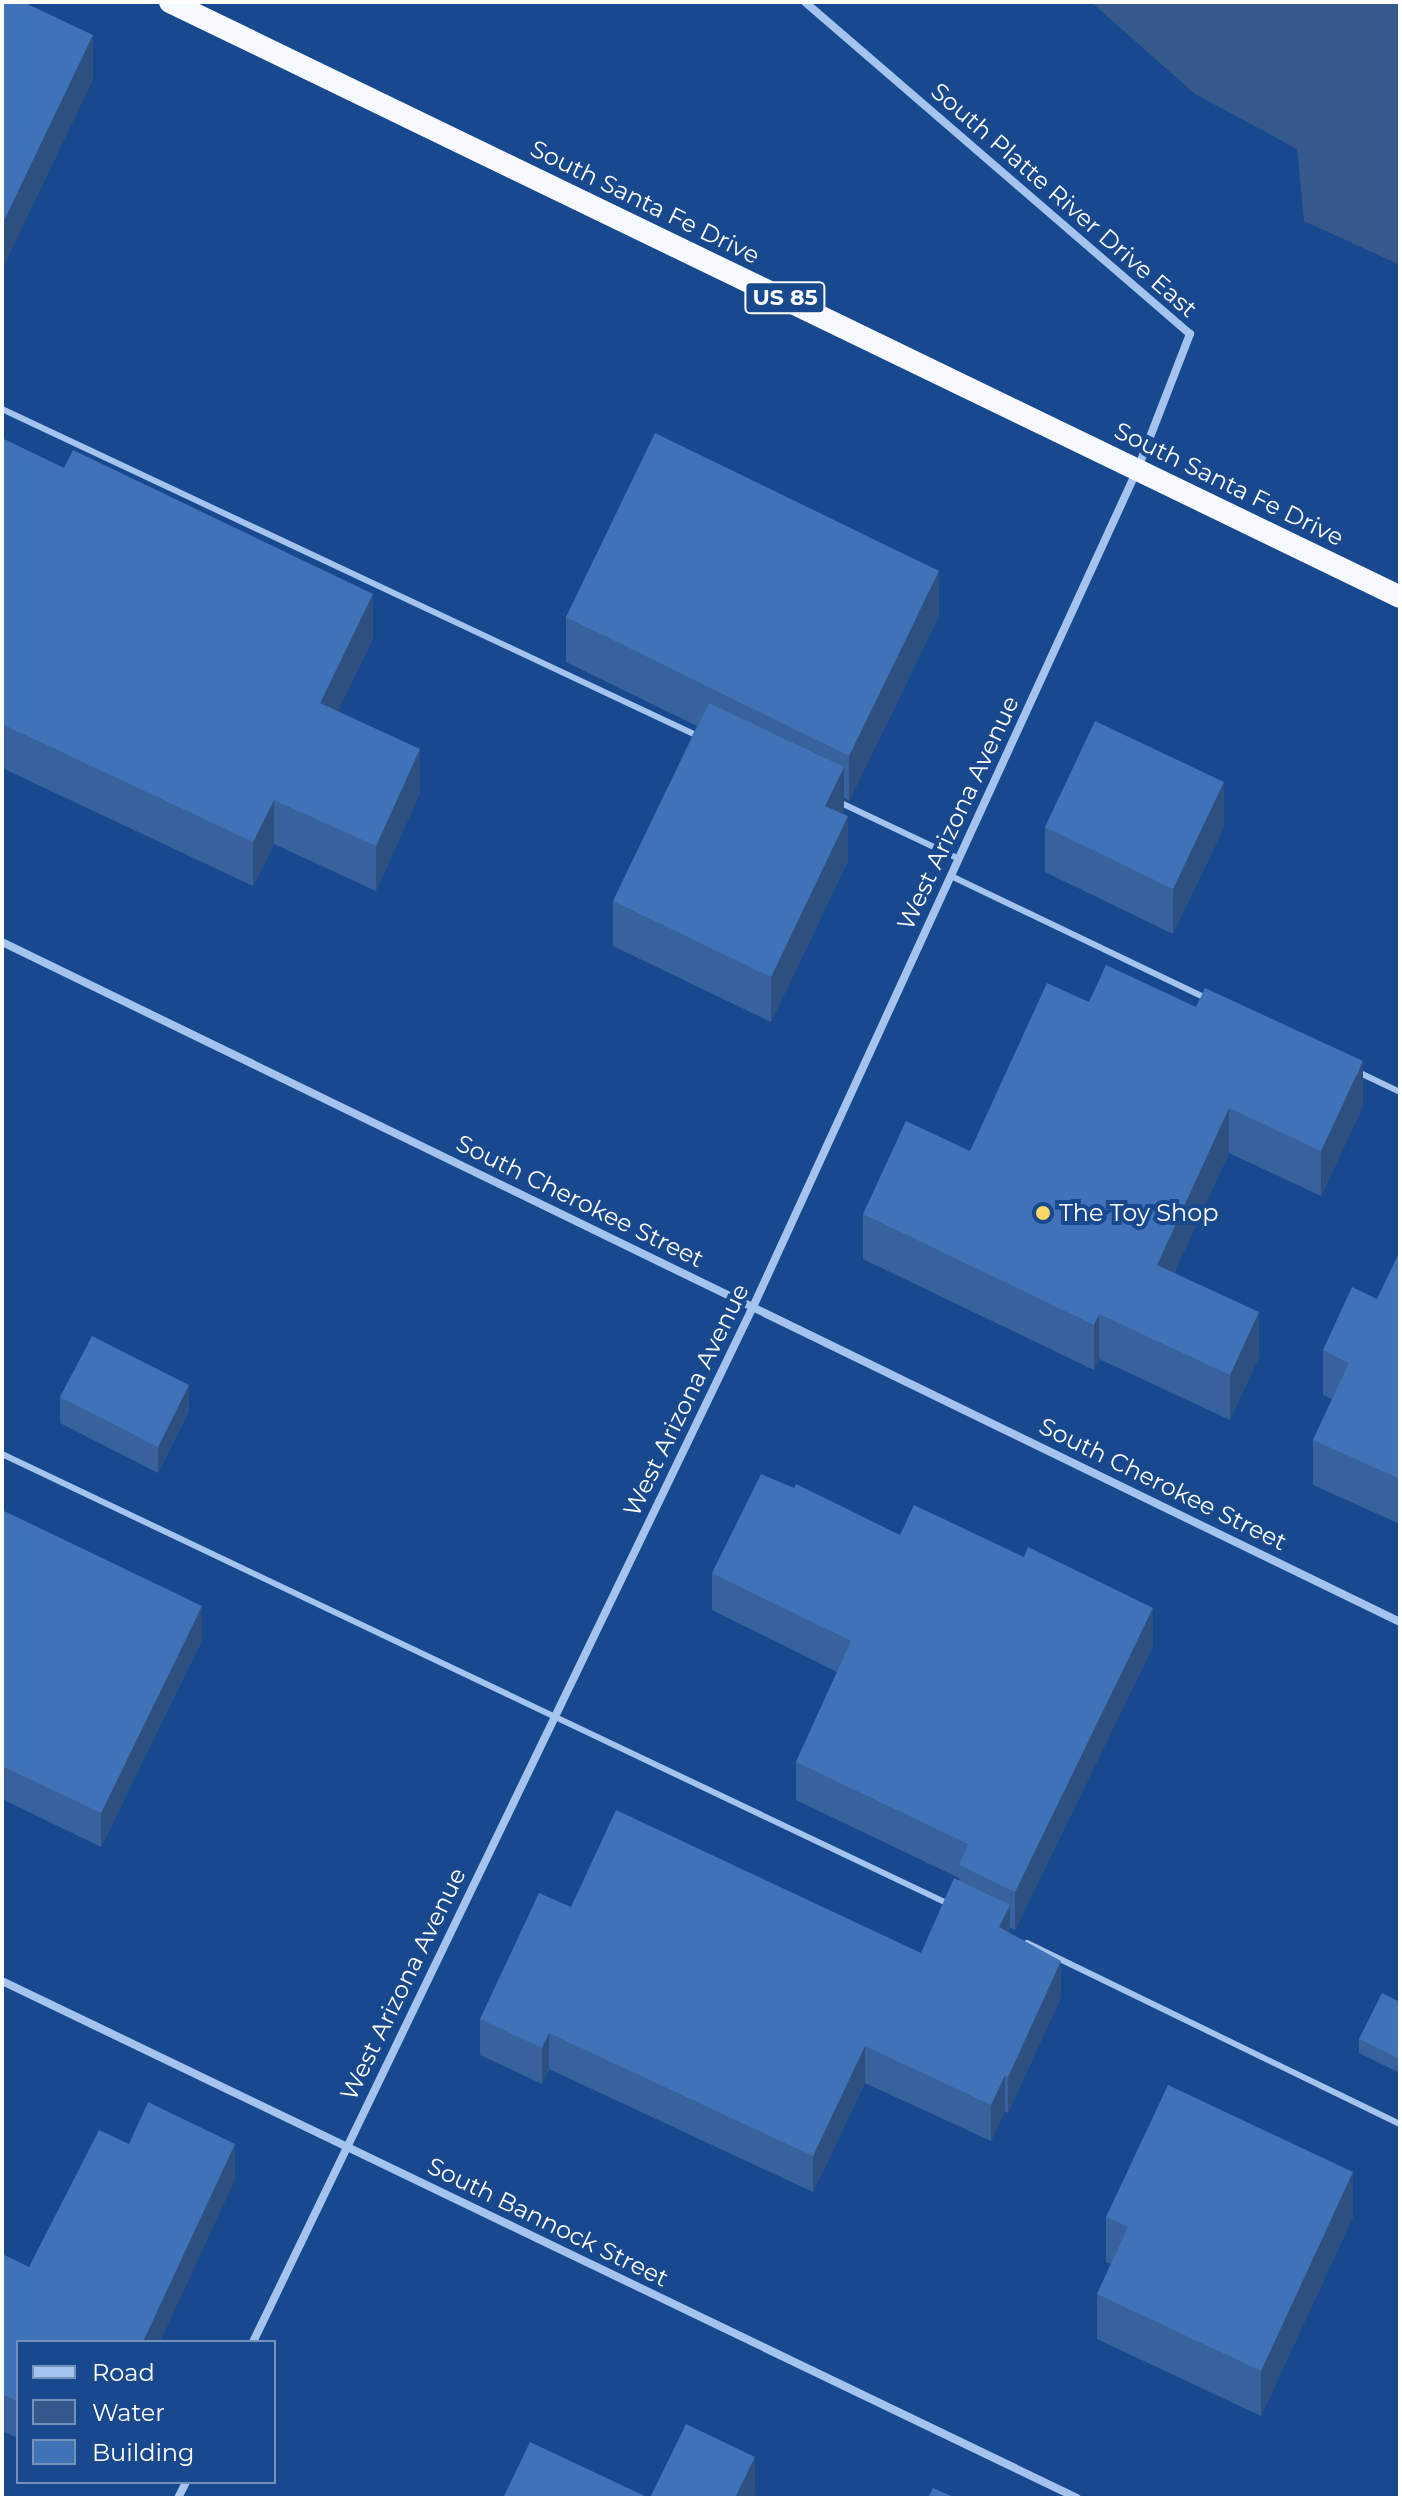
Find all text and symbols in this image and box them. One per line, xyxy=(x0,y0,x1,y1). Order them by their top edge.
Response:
street label: South Platte River Drive East xyxy=(925,77,1203,323)
street label: South Santa Fe Drive xyxy=(526,134,764,270)
road number: US 85 xyxy=(743,280,827,316)
street label: South Santa Fe Drive xyxy=(1110,416,1348,552)
street label: West Arizona Avenue xyxy=(891,691,1025,935)
street label: South Cherokee Street xyxy=(451,1128,709,1274)
place label: The Toy Shop xyxy=(1059,1199,1219,1227)
marker: The Toy Shop xyxy=(1034,1204,1052,1222)
street label: West Arizona Avenue xyxy=(617,1279,755,1521)
street label: South Cherokee Street xyxy=(1034,1411,1292,1557)
street label: West Arizona Avenue xyxy=(334,1863,472,2105)
street label: South Bannock Street xyxy=(423,2151,673,2293)
legend xyxy=(16,2340,276,2484)
text: Road xyxy=(92,2358,155,2387)
text: Water xyxy=(92,2398,165,2427)
text: Building xyxy=(92,2438,195,2467)

